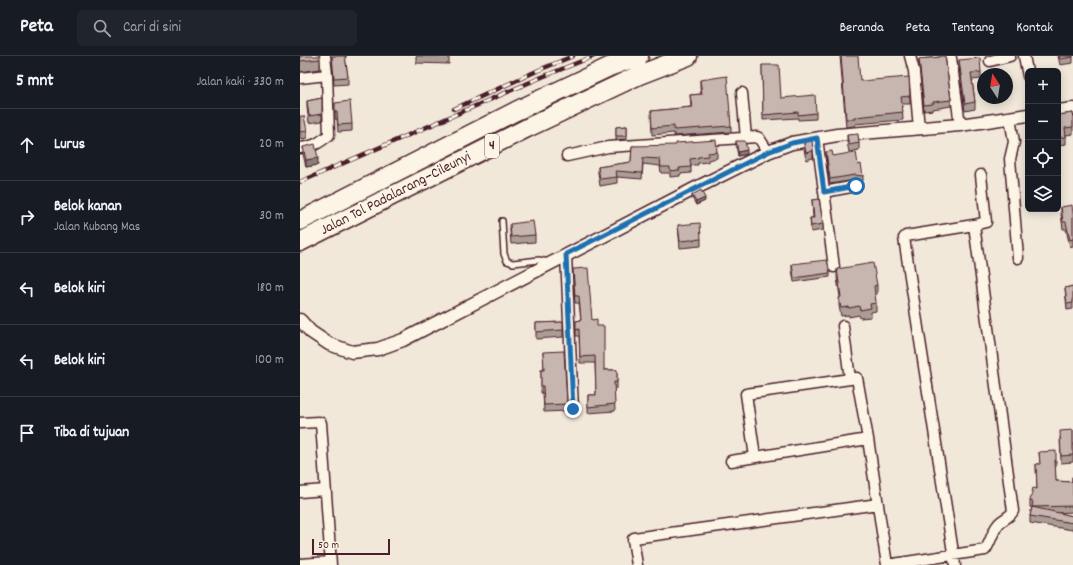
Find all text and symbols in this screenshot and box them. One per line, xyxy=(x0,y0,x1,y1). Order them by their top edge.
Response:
search box xyxy=(77,10,357,46)
text: Peta xyxy=(20,14,53,41)
icon: search xyxy=(91,17,113,39)
text: Cari di sini xyxy=(123,17,181,39)
text: Beranda xyxy=(839,18,884,38)
text: Peta xyxy=(906,18,930,38)
text: Tentang xyxy=(952,18,994,38)
text: Kontak xyxy=(1016,18,1053,38)
north arrow xyxy=(977,68,1013,104)
map controls xyxy=(1025,68,1061,212)
button: + xyxy=(1025,68,1061,104)
text: 5 mnt xyxy=(16,70,54,94)
text: Jalan kaki · 330 m xyxy=(196,73,284,92)
button: − xyxy=(1025,104,1061,140)
icon: ahead xyxy=(16,134,38,156)
text: Lurus xyxy=(54,134,85,156)
road number: 4 xyxy=(485,134,499,158)
text: 20 m xyxy=(259,135,284,154)
button: locate xyxy=(1025,140,1061,176)
street label: Jalan Tol Padalarang–Cileunyi xyxy=(317,146,475,242)
button: layers xyxy=(1025,176,1061,212)
route start xyxy=(847,177,865,195)
text: Belok kanan xyxy=(54,196,122,218)
icon: right xyxy=(16,206,38,228)
text: 30 m xyxy=(259,207,284,226)
text: Jalan Kubang Mas xyxy=(54,218,140,237)
icon: left xyxy=(16,278,38,300)
text: Belok kiri xyxy=(54,278,105,300)
text: 180 m xyxy=(257,279,284,298)
icon: left xyxy=(16,350,38,372)
text: Belok kiri xyxy=(54,350,105,372)
text: 100 m xyxy=(255,351,284,370)
route end xyxy=(564,400,582,418)
icon: arrive xyxy=(16,422,38,444)
text: Tiba di tujuan xyxy=(54,422,129,444)
scale bar xyxy=(312,537,390,556)
text: 50 m xyxy=(318,538,339,554)

